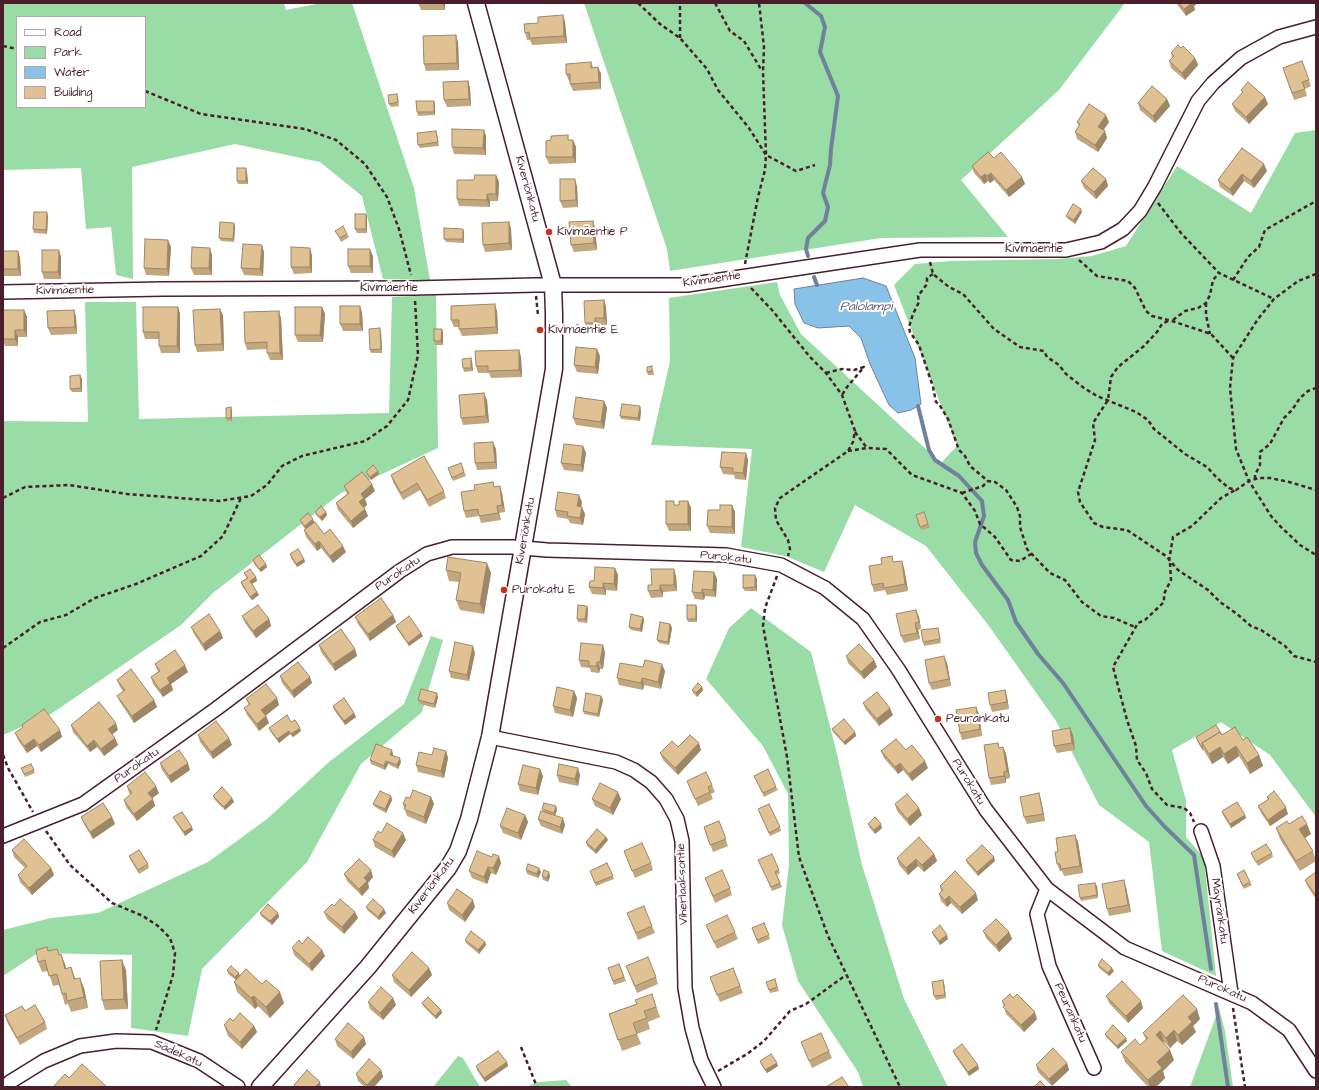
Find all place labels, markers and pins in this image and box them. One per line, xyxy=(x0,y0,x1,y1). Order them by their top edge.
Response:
place label: Kivimäentie P xyxy=(557,225,628,239)
marker: Kivimäentie P xyxy=(544,227,554,237)
place label: Kivimäentie E xyxy=(548,323,618,337)
marker: Kivimäentie E xyxy=(535,325,545,335)
place label: Purokatu E xyxy=(512,583,575,597)
marker: Purokatu E xyxy=(499,585,509,595)
place label: Peurankatu xyxy=(946,712,1009,726)
marker: Peurankatu xyxy=(933,714,943,724)

